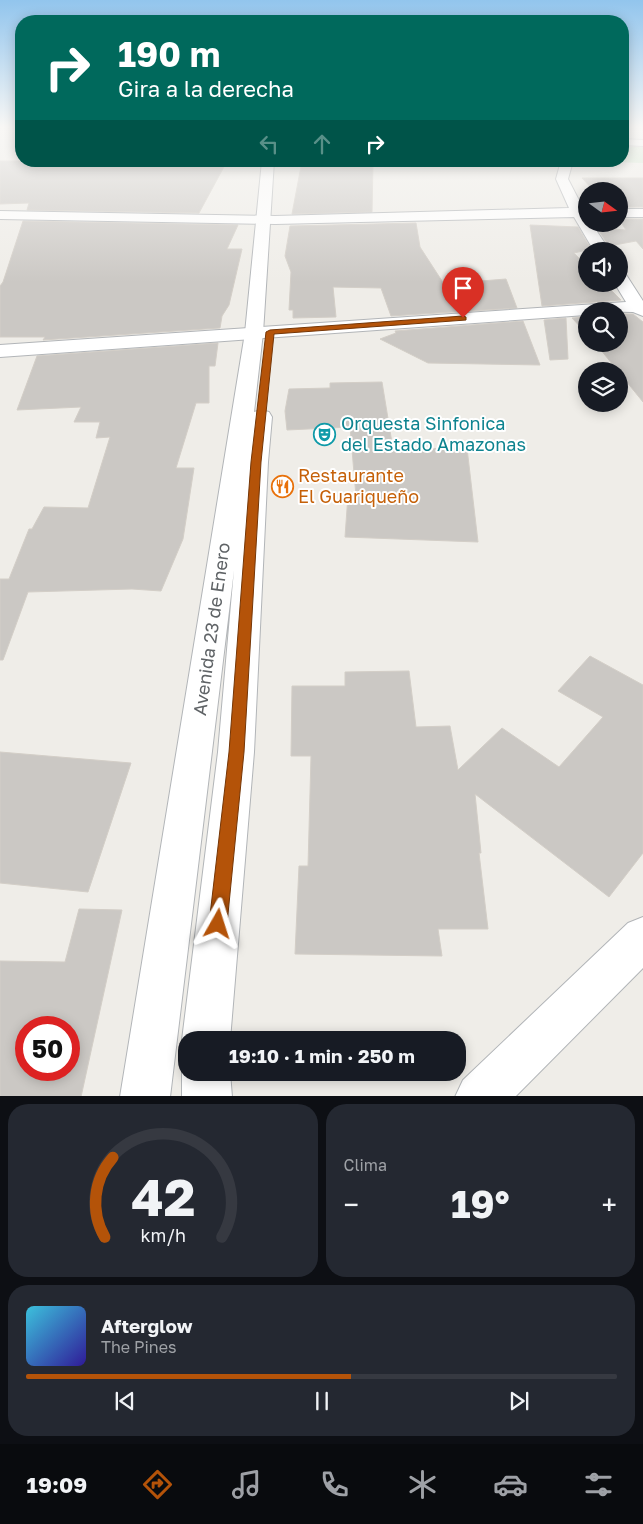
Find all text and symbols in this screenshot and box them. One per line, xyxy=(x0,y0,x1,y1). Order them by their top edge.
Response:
text: 190 m xyxy=(118,33,220,75)
icon: right xyxy=(35,35,100,100)
text: Gira a la derecha xyxy=(118,75,294,102)
icon: left xyxy=(255,130,283,158)
icon: ahead xyxy=(308,130,336,158)
icon: right xyxy=(361,130,389,158)
north arrow xyxy=(578,182,628,232)
map controls xyxy=(578,182,628,412)
button: sound xyxy=(578,242,628,292)
pin xyxy=(442,267,484,318)
icon: arrive xyxy=(449,274,477,302)
button: search xyxy=(578,302,628,352)
button: layers xyxy=(578,362,628,412)
place label: Orquesta Sinfonica del Estado Amazonas xyxy=(341,412,526,455)
theatre icon: Orquesta Sinfonica del Estado Amazonas xyxy=(313,422,337,446)
place label: Restaurante El Guariqueño xyxy=(298,464,419,507)
restaurant icon: Restaurante El Guariqueño xyxy=(270,474,294,498)
street label: Avenida 23 de Enero xyxy=(188,541,234,717)
position arrow xyxy=(191,897,243,949)
speed limit sign: 50 xyxy=(15,1016,80,1081)
text: 19:10 · 1 min · 250 m xyxy=(229,1044,415,1067)
text: Clima xyxy=(344,1155,387,1175)
text: 42 xyxy=(131,1165,195,1227)
text: 19° xyxy=(451,1181,510,1226)
text: − xyxy=(344,1188,359,1221)
text: + xyxy=(602,1188,617,1221)
text: km/h xyxy=(140,1224,185,1246)
text: Afterglow xyxy=(101,1314,192,1337)
text: The Pines xyxy=(101,1337,176,1357)
icon: previous xyxy=(111,1387,139,1415)
icon: pause xyxy=(308,1387,336,1415)
icon: next xyxy=(505,1387,533,1415)
icon: directions xyxy=(140,1467,175,1502)
icon: music xyxy=(229,1467,264,1502)
icon: phone xyxy=(317,1467,352,1502)
icon: climate xyxy=(405,1467,440,1502)
icon: car xyxy=(493,1467,528,1502)
icon: filters xyxy=(581,1467,616,1502)
text: 19:09 xyxy=(27,1471,87,1498)

